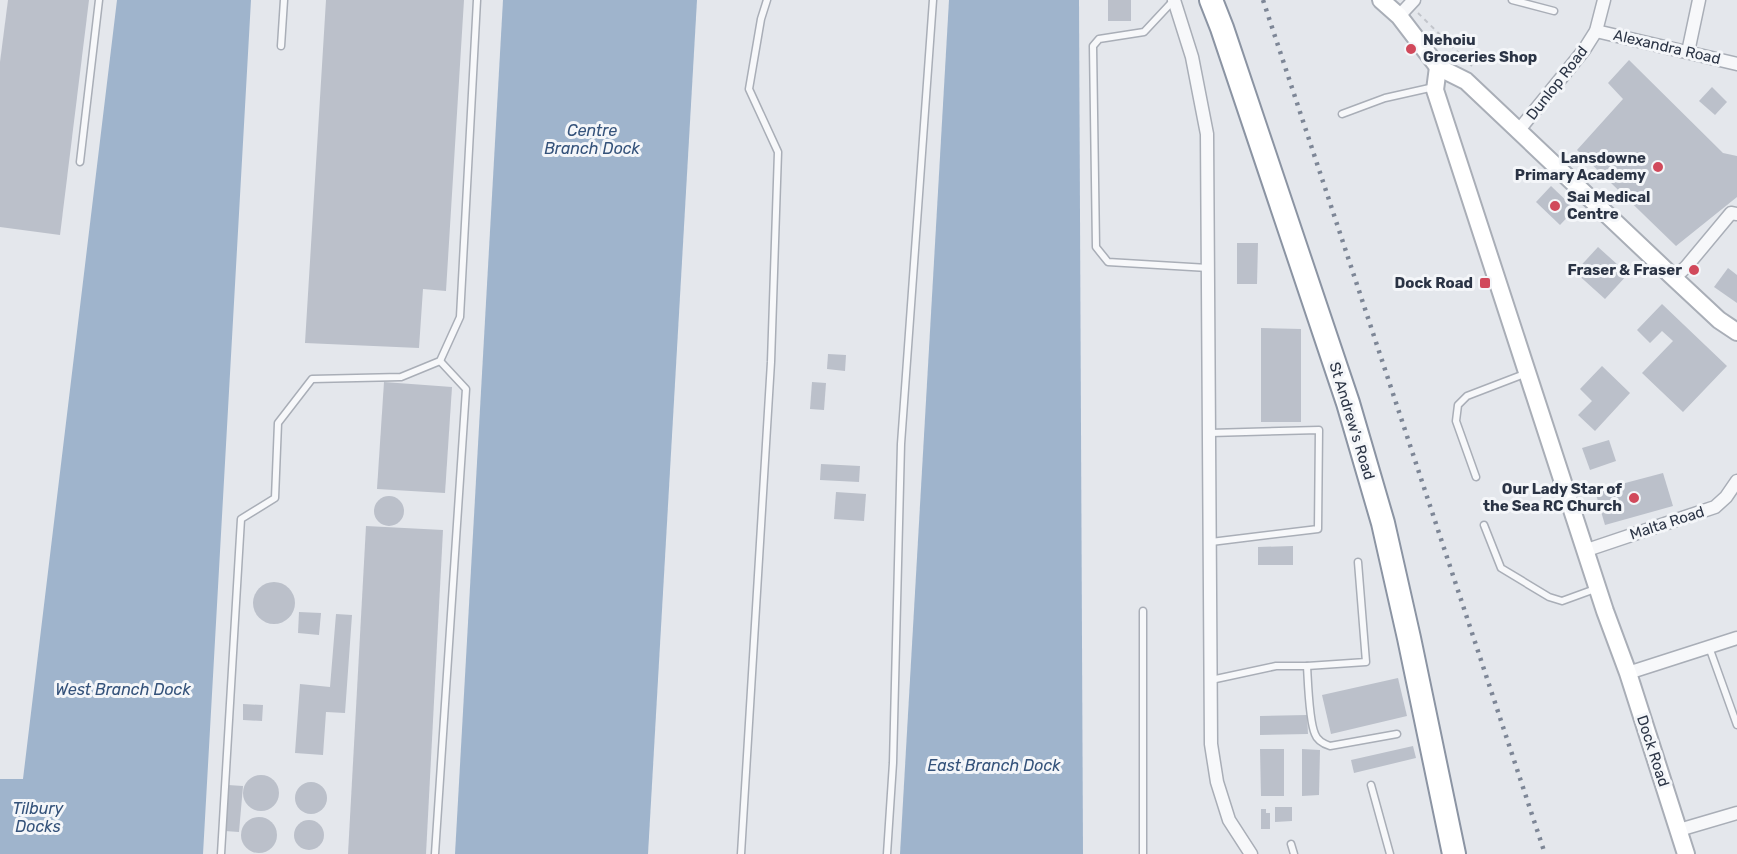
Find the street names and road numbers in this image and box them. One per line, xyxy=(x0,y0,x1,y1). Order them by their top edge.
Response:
street label: Alexandra Road xyxy=(1612,26,1722,68)
street label: Dunlop Road xyxy=(1523,42,1591,124)
street label: St Andrew's Road xyxy=(1326,360,1378,482)
street label: Malta Road xyxy=(1628,503,1706,543)
street label: Dock Road xyxy=(1633,713,1673,789)

